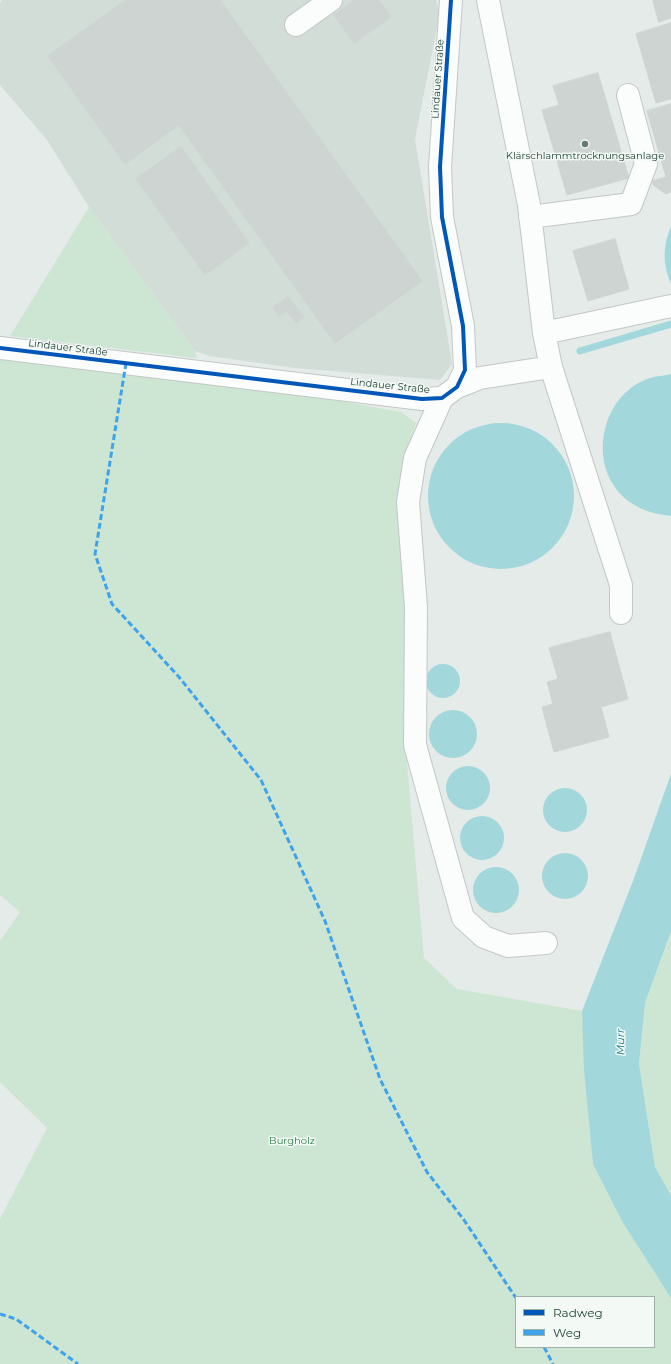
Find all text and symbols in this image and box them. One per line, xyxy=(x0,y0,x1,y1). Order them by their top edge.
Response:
street label: Lindauer Straße xyxy=(429,39,447,119)
marker: Klärschlammtrocknungsanlage xyxy=(580,139,590,149)
place label: Klärschlammtrocknungsanlage xyxy=(506,150,664,162)
street label: Lindauer Straße xyxy=(28,337,108,359)
street label: Lindauer Straße xyxy=(350,376,430,396)
water label: Murr xyxy=(614,1029,628,1055)
park label: Burgholz xyxy=(269,1135,315,1147)
legend xyxy=(515,1296,655,1348)
text: Radweg xyxy=(553,1305,603,1320)
text: Weg xyxy=(553,1325,581,1340)

